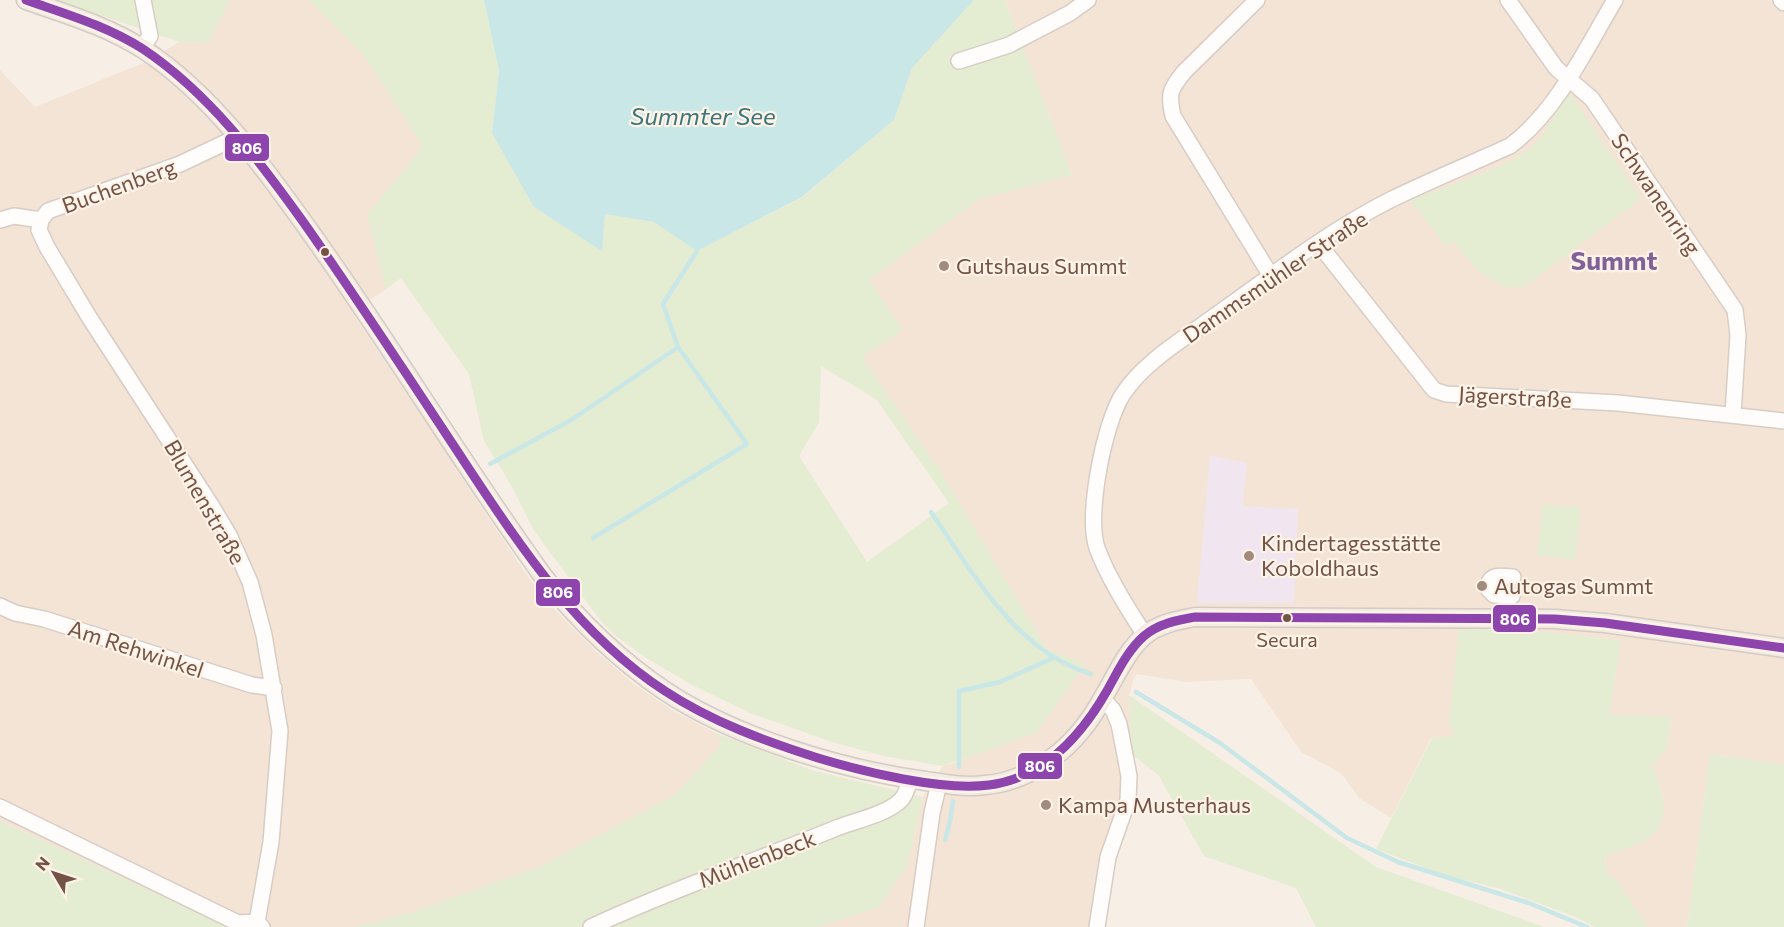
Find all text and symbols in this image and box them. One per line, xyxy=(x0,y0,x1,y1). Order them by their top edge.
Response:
water label: Summter See xyxy=(630,101,776,130)
street label: Schwanenring xyxy=(1606,128,1707,260)
line badge: 806 xyxy=(224,133,270,162)
text: 806 xyxy=(232,138,262,157)
street label: Buchenberg xyxy=(58,152,180,219)
street label: Dammsmühler Straße xyxy=(1177,205,1372,348)
district label: Summt xyxy=(1571,244,1657,275)
unlabelled marker xyxy=(319,246,331,258)
place label: Gutshaus Summt xyxy=(956,252,1127,279)
marker: Gutshaus Summt xyxy=(937,259,951,273)
street label: Jägerstraße xyxy=(1458,380,1572,413)
street label: Blumenstraße xyxy=(159,435,252,569)
place label: Kindertagesstätte Koboldhaus xyxy=(1261,529,1441,581)
marker: Kindertagesstätte Koboldhaus xyxy=(1242,549,1256,563)
place label: Autogas Summt xyxy=(1494,572,1653,599)
line badge: 806 xyxy=(535,578,581,607)
marker: Autogas Summt xyxy=(1475,579,1489,593)
text: 806 xyxy=(543,582,573,601)
line badge: 806 xyxy=(1492,604,1537,633)
text: 806 xyxy=(1500,609,1530,628)
marker: Secura xyxy=(1281,612,1293,624)
street label: Am Rehwinkel xyxy=(65,614,207,683)
place label: Secura xyxy=(1256,627,1318,651)
line badge: 806 xyxy=(1017,752,1063,780)
text: 806 xyxy=(1025,756,1055,775)
place label: Kampa Musterhaus xyxy=(1058,791,1251,818)
marker: Kampa Musterhaus xyxy=(1039,798,1053,812)
street label: Mühlenbeck xyxy=(695,824,819,893)
north arrow xyxy=(24,843,84,903)
text: N xyxy=(31,853,53,874)

